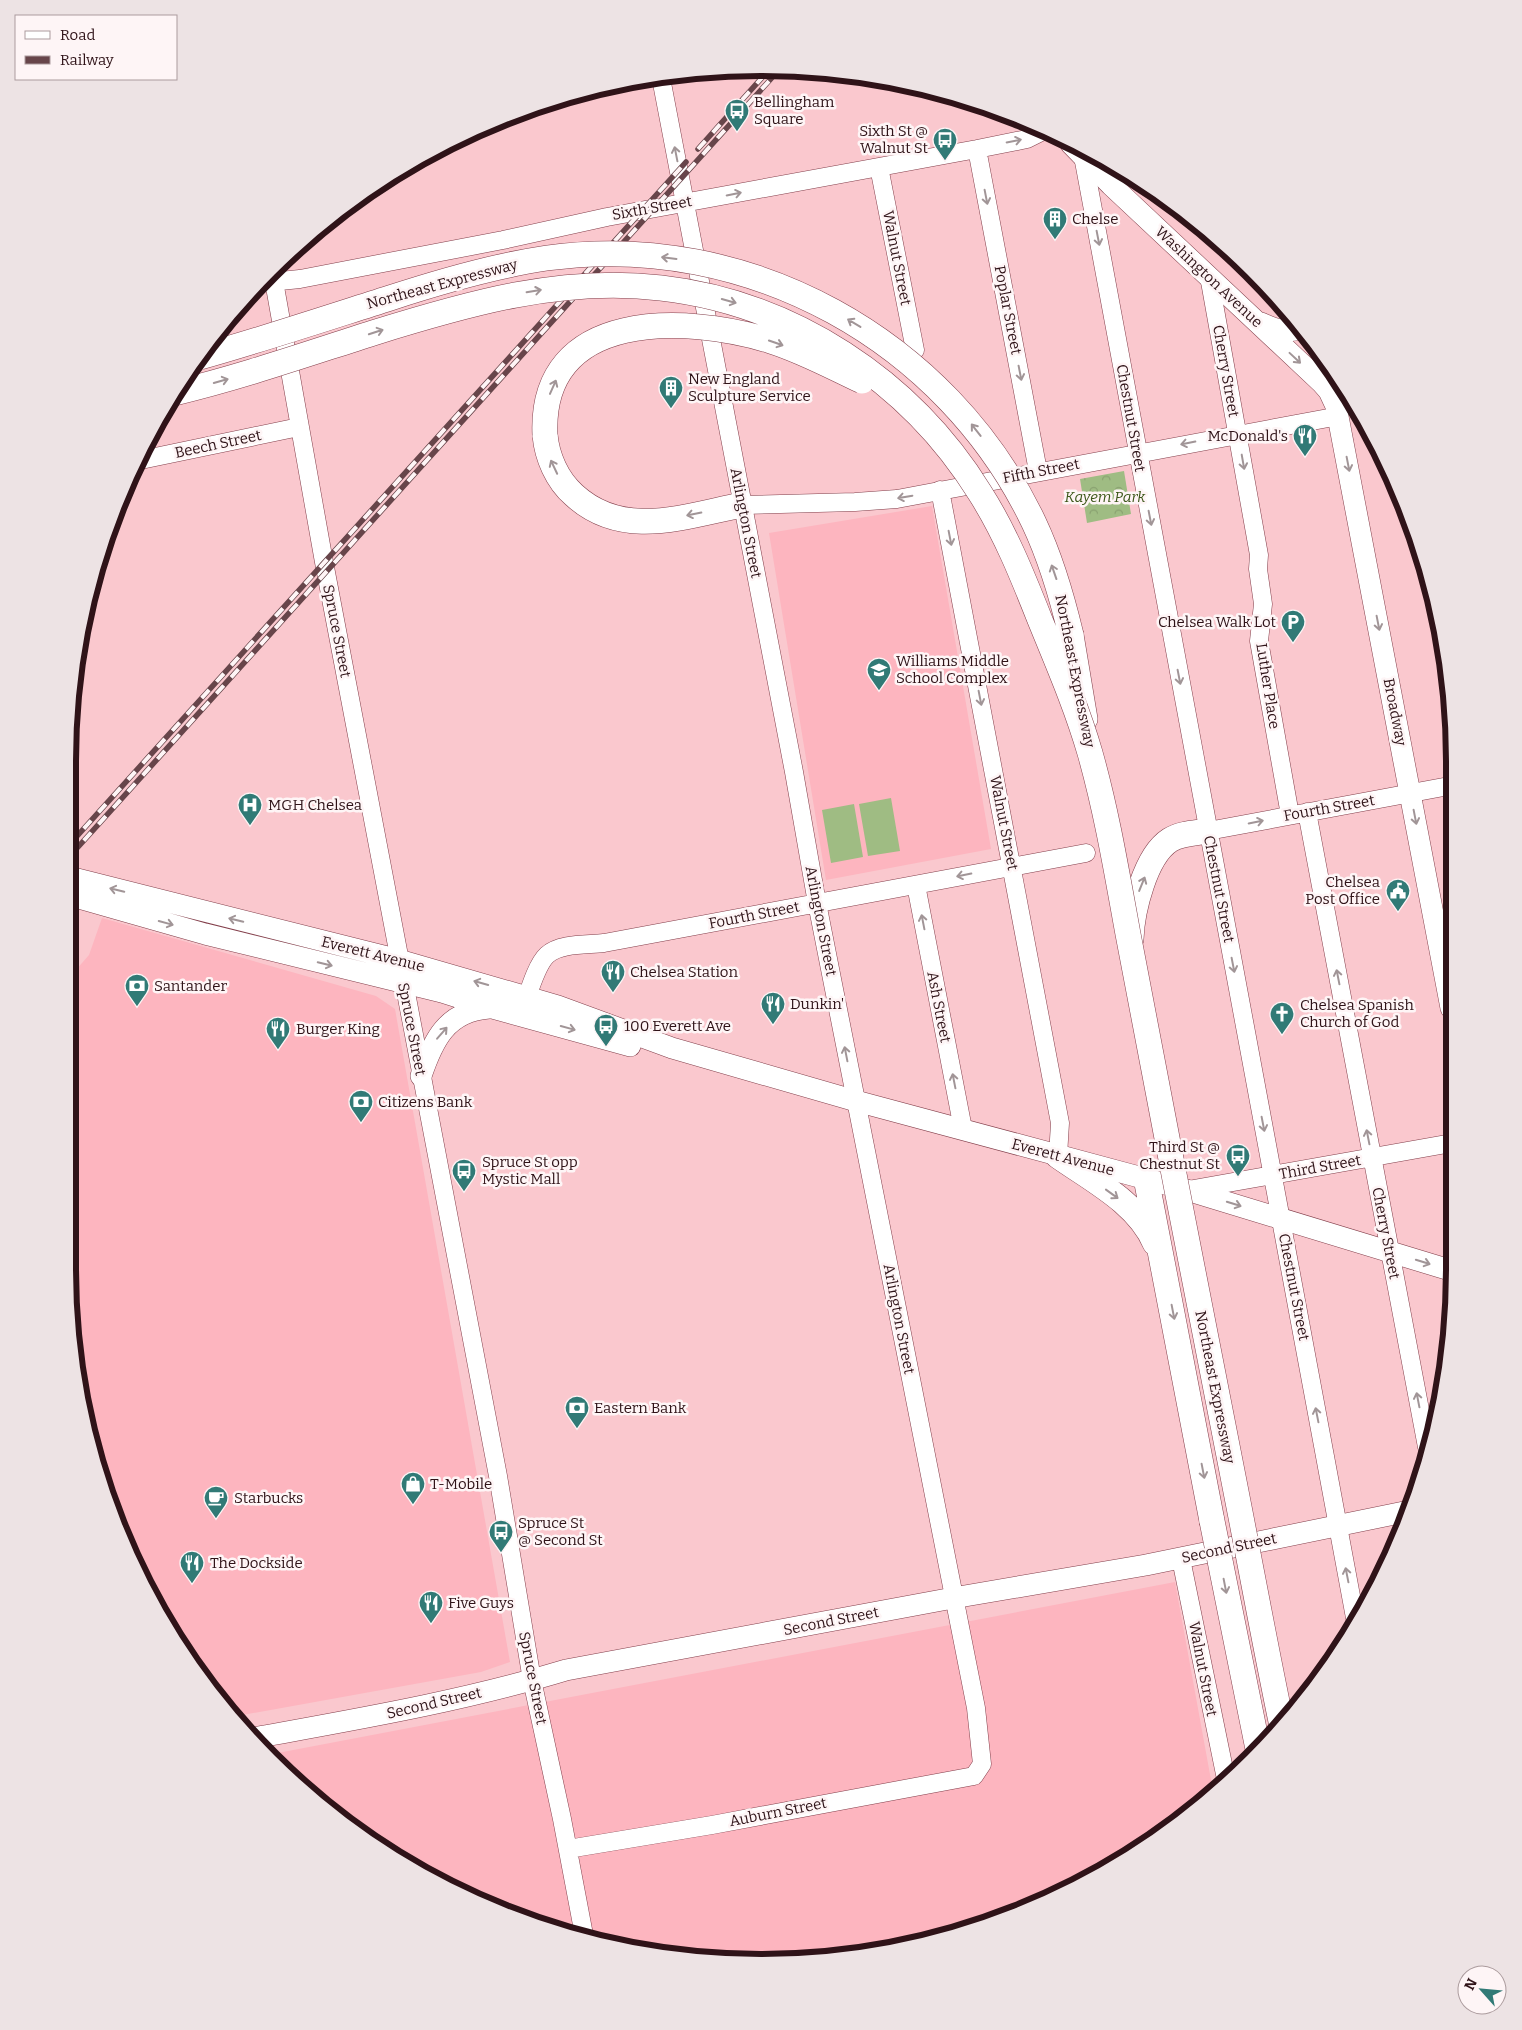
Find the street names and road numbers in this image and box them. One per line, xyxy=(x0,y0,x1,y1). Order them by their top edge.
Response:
street label: Sixth Street xyxy=(611,192,694,224)
street label: Walnut Street xyxy=(879,209,915,307)
street label: Washington Avenue xyxy=(1152,223,1266,331)
street label: Northeast Expressway xyxy=(365,255,519,313)
street label: Poplar Street xyxy=(991,264,1026,357)
street label: Cherry Street xyxy=(1209,323,1243,419)
street label: Chestnut Street xyxy=(1113,363,1149,474)
street label: Beech Street xyxy=(173,426,263,462)
street label: Fifth Street xyxy=(1001,455,1082,487)
street label: Arlington Street xyxy=(726,466,766,580)
street label: Spruce Street xyxy=(319,583,355,680)
street label: Northeast Expressway xyxy=(1051,593,1099,749)
street label: Luther Place xyxy=(1252,642,1284,730)
street label: Broadway xyxy=(1380,677,1410,747)
street label: Walnut Street xyxy=(986,774,1022,872)
street label: Fourth Street xyxy=(1282,791,1377,825)
street label: Chestnut Street xyxy=(1200,834,1238,945)
street label: Arlington Street xyxy=(801,864,841,978)
street label: Fourth Street xyxy=(707,897,802,933)
street label: Everett Avenue xyxy=(320,932,426,976)
street label: Ash Street xyxy=(923,970,955,1045)
street label: Spruce Street xyxy=(394,981,430,1078)
street label: Everett Avenue xyxy=(1010,1135,1116,1179)
street label: Third Street xyxy=(1278,1151,1363,1183)
street label: Cherry Street xyxy=(1368,1185,1404,1281)
street label: Chestnut Street xyxy=(1275,1232,1313,1343)
street label: Arlington Street xyxy=(879,1262,919,1376)
street label: Northeast Expressway xyxy=(1191,1309,1239,1465)
street label: Second Street xyxy=(1180,1529,1279,1567)
street label: Second Street xyxy=(782,1603,881,1639)
street label: Walnut Street xyxy=(1185,1620,1221,1718)
street label: Spruce Street xyxy=(515,1630,551,1727)
street label: Second Street xyxy=(385,1683,484,1723)
street label: Auburn Street xyxy=(728,1794,829,1830)

